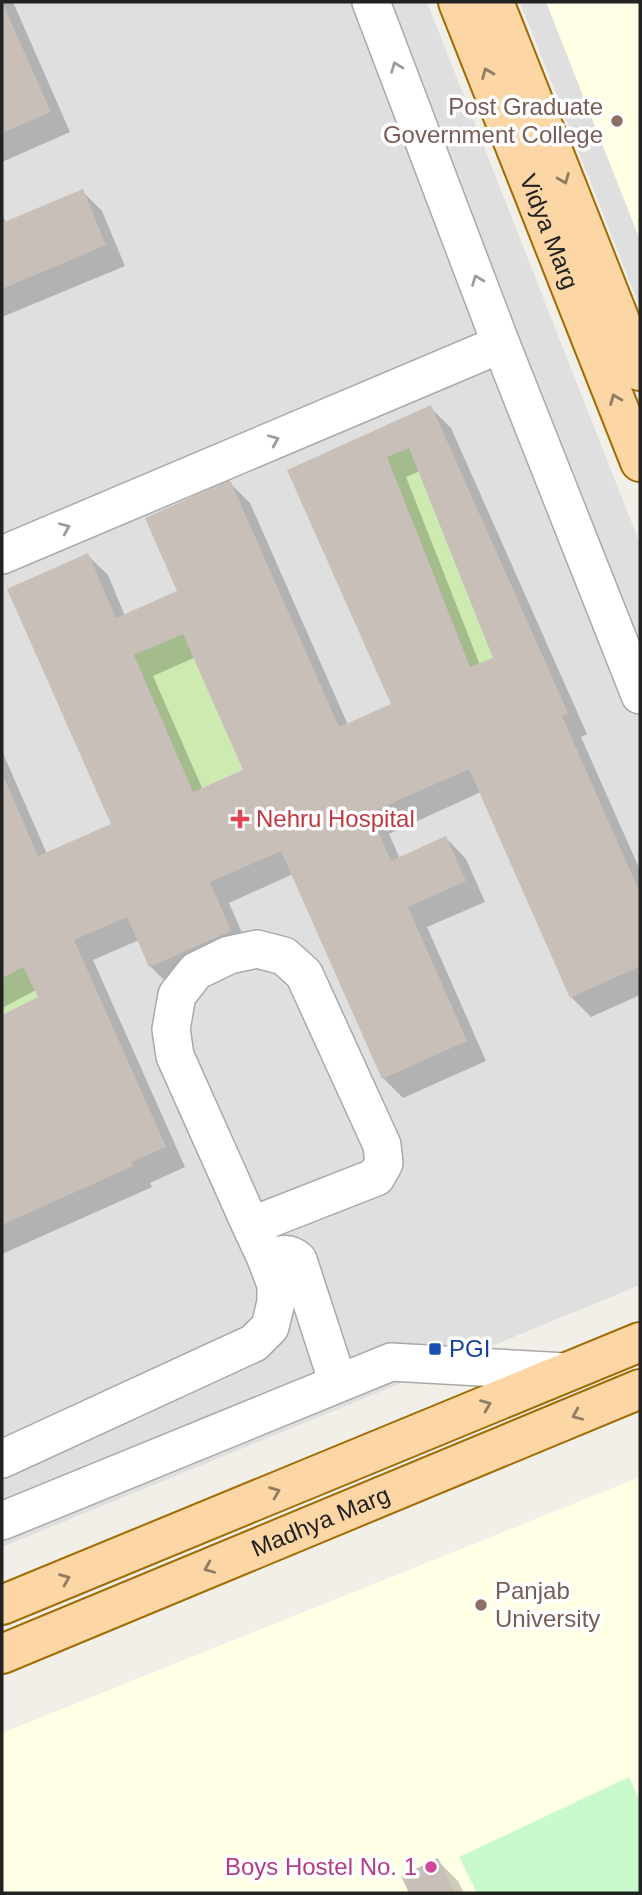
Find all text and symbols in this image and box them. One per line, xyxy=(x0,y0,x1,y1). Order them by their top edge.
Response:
one-way arrow xyxy=(391,62,405,74)
one-way arrow xyxy=(481,68,495,80)
place label: Post Graduate Government College xyxy=(383,93,603,148)
marker: Post Graduate Government College xyxy=(609,113,625,129)
street label: Vidya Marg xyxy=(515,170,584,293)
one-way arrow xyxy=(556,172,570,184)
one-way arrow xyxy=(471,275,485,287)
one-way arrow xyxy=(610,393,624,405)
one-way arrow xyxy=(268,434,280,448)
one-way arrow xyxy=(57,522,70,536)
place label: Nehru Hospital xyxy=(256,805,415,832)
marker: Nehru Hospital xyxy=(230,809,250,829)
place label: PGI xyxy=(449,1335,490,1362)
marker: PGI xyxy=(427,1341,443,1357)
one-way arrow xyxy=(479,1400,491,1414)
one-way arrow xyxy=(572,1407,584,1421)
street label: Madhya Marg xyxy=(247,1481,393,1562)
one-way arrow xyxy=(268,1486,281,1500)
one-way arrow xyxy=(203,1560,215,1574)
one-way arrow xyxy=(58,1573,70,1587)
place label: Panjab University xyxy=(495,1577,600,1632)
marker: Panjab University xyxy=(473,1597,489,1613)
place label: Boys Hostel No. 1 xyxy=(225,1853,417,1880)
marker: Boys Hostel No. 1 xyxy=(423,1859,439,1875)

